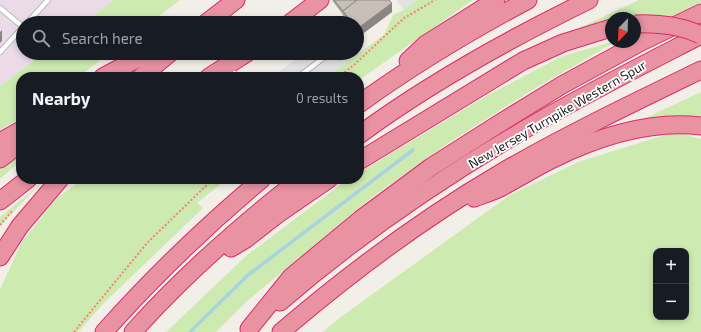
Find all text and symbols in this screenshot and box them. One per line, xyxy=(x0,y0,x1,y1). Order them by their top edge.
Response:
north arrow xyxy=(605,12,641,48)
search box xyxy=(16,16,364,60)
icon: search xyxy=(30,27,52,49)
text: Search here xyxy=(62,29,143,47)
street label: New Jersey Turnpike Western Spur xyxy=(465,56,649,172)
text: Nearby xyxy=(32,88,90,108)
text: 0 results xyxy=(296,90,348,106)
map controls xyxy=(653,248,689,320)
button: + xyxy=(653,248,689,284)
button: − xyxy=(653,284,689,320)

